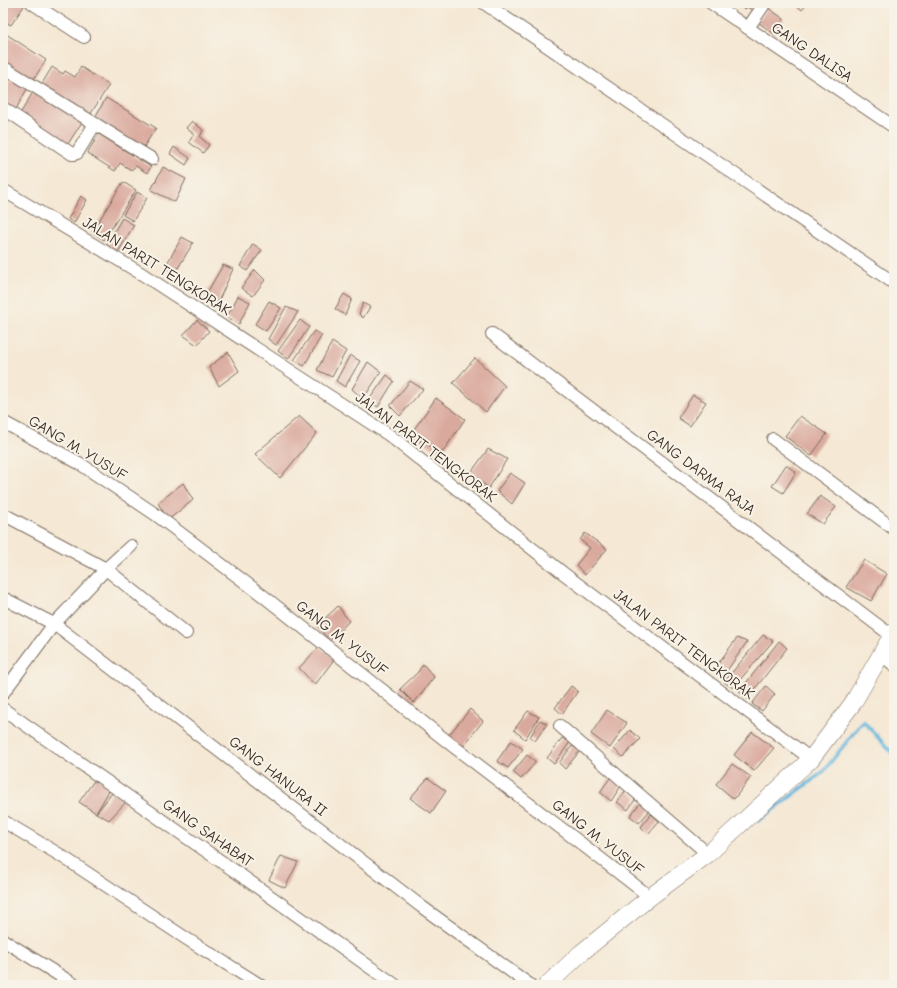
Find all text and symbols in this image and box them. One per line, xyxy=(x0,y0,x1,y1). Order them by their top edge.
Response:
street label: GANG DALISA xyxy=(768,18,856,86)
street label: JALAN PARIT TENGKORAK xyxy=(79,213,235,319)
street label: JALAN PARIT TENGKORAK xyxy=(352,388,501,506)
street label: GANG M. YUSUF xyxy=(26,412,131,485)
street label: GANG DARMA RAJA xyxy=(643,425,759,519)
street label: JALAN PARIT TENGKORAK xyxy=(610,585,759,703)
street label: GANG M. YUSUF xyxy=(293,597,392,680)
street label: GANG HANURA II xyxy=(225,732,331,820)
street label: GANG SAHABAT xyxy=(159,795,257,871)
street label: GANG M. YUSUF xyxy=(549,796,648,879)

